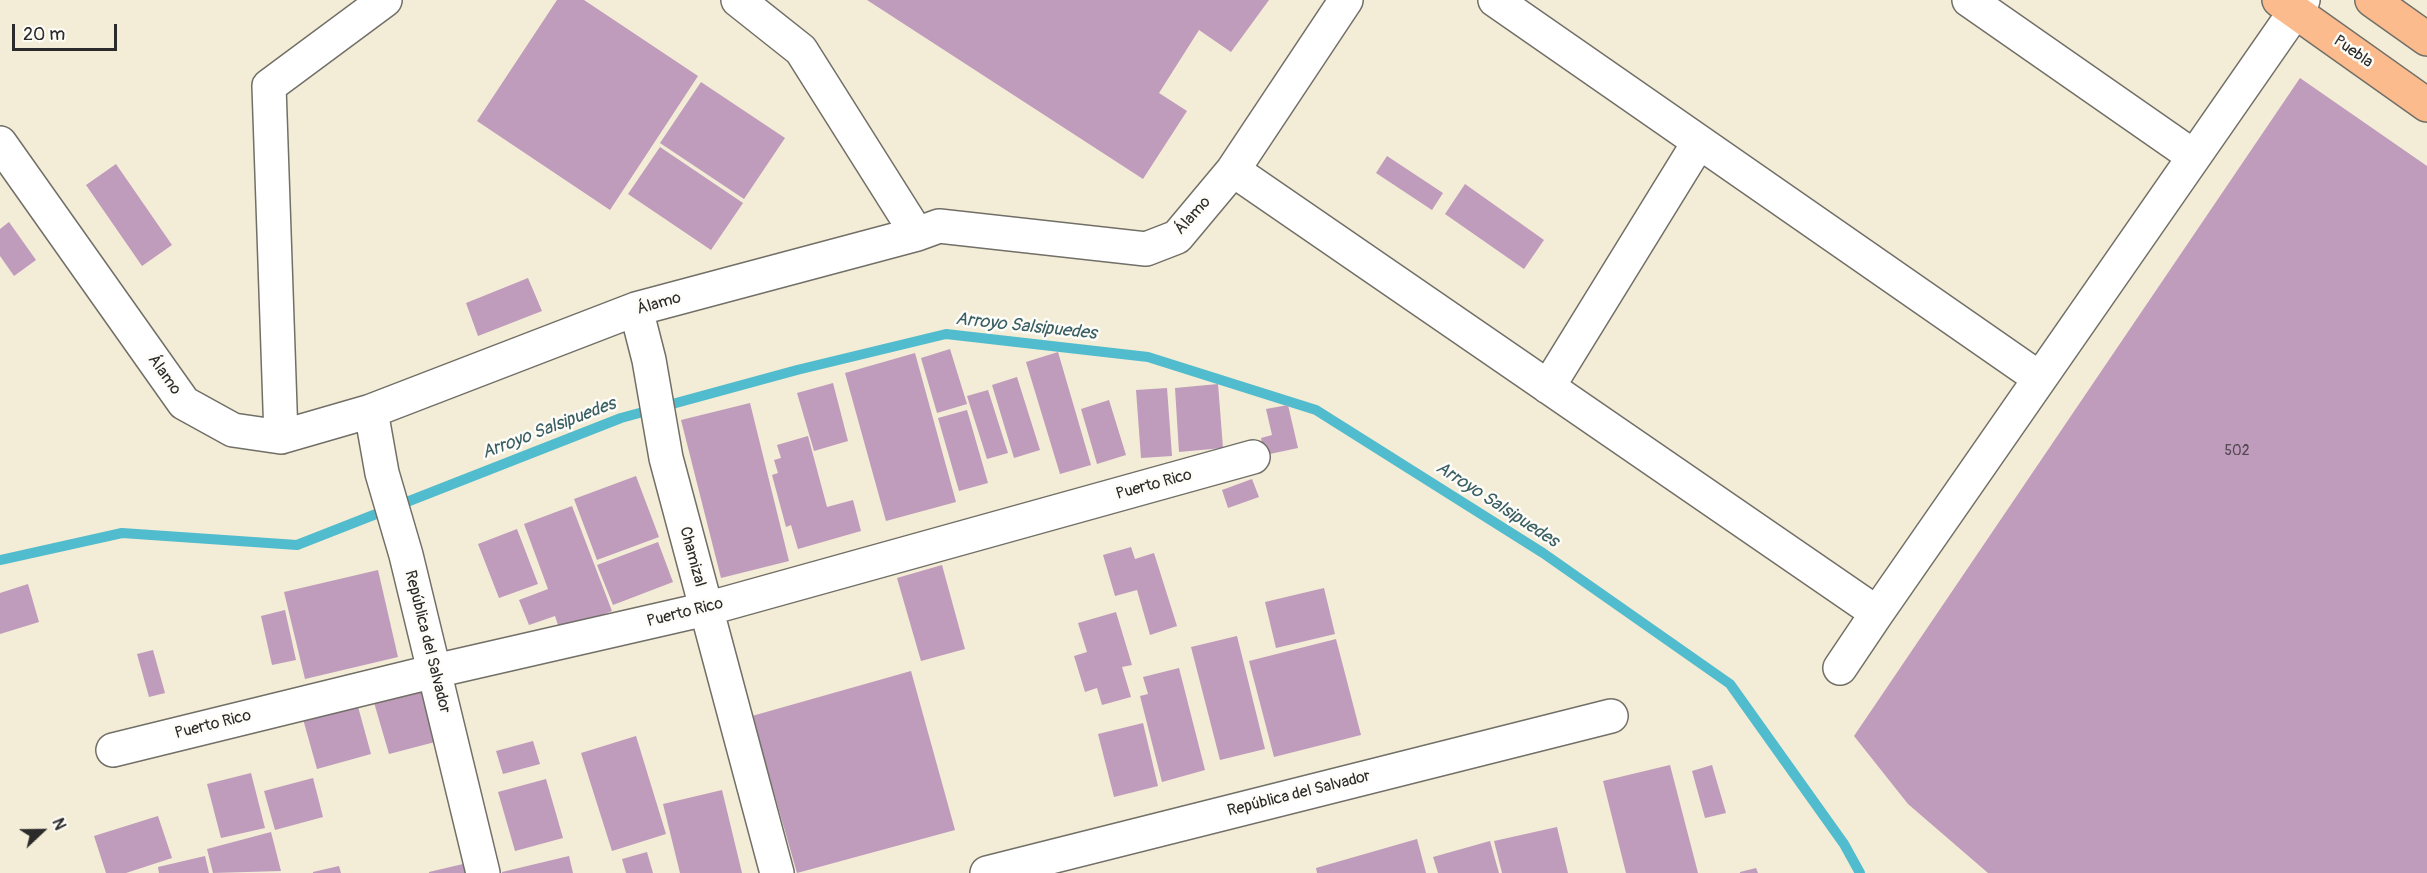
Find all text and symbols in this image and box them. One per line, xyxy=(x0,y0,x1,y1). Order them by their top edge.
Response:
scale bar xyxy=(15,12,120,50)
text: 20 m xyxy=(23,23,65,46)
street label: Puebla xyxy=(2330,32,2376,72)
street label: Álamo xyxy=(1171,193,1215,239)
street label: Álamo xyxy=(635,289,683,319)
water label: Arroyo Salsipuedes xyxy=(954,309,1098,345)
street label: Álamo xyxy=(143,351,185,399)
water label: Arroyo Salsipuedes xyxy=(479,394,619,464)
house number: 502 xyxy=(2225,443,2249,459)
water label: Arroyo Salsipuedes xyxy=(1432,457,1562,553)
street label: Puerto Rico xyxy=(1114,466,1194,504)
street label: Chamizal xyxy=(675,525,709,589)
street label: República del Salvador xyxy=(400,568,454,716)
street label: Puerto Rico xyxy=(645,594,725,632)
street label: Puerto Rico xyxy=(173,706,253,744)
street label: República del Salvador xyxy=(1225,767,1373,821)
north arrow xyxy=(12,801,72,861)
text: N xyxy=(47,815,70,833)

